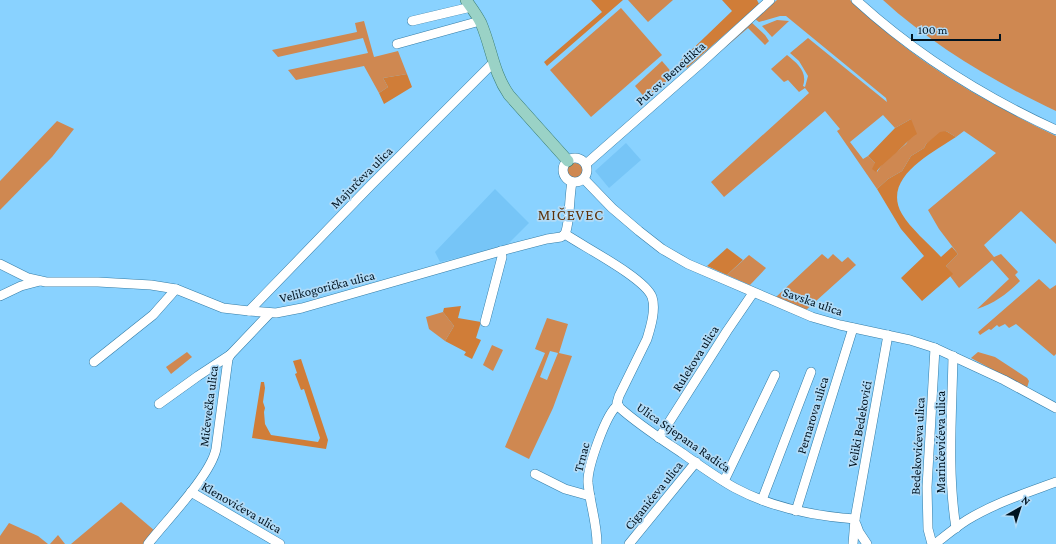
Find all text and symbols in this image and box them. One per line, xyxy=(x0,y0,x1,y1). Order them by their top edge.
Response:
scale bar xyxy=(912,16,1000,42)
text: 100 m xyxy=(918,23,948,37)
street label: Put sv. Benedikta xyxy=(632,38,708,109)
street label: Majurčeva ulica xyxy=(327,143,396,212)
district label: MIČEVEC xyxy=(538,207,604,223)
street label: Velikogorička ulica xyxy=(278,267,376,306)
street label: Savska ulica xyxy=(781,284,845,319)
street label: Rulekova ulica xyxy=(669,322,722,394)
street label: Mičevečka ulica xyxy=(196,365,221,448)
street label: Pernarova ulica xyxy=(794,375,831,456)
street label: Veliki Bedekovići xyxy=(845,379,875,469)
street label: Marinčevićeva ulica xyxy=(933,391,948,493)
street label: Bedekovićeva ulica xyxy=(907,397,928,495)
street label: Ulica Stjepana Radića xyxy=(633,399,734,476)
street label: Trnac xyxy=(570,440,593,474)
street label: Ciganićeva ulica xyxy=(621,458,686,533)
street label: Klenovićeva ulica xyxy=(199,478,284,536)
north arrow xyxy=(1000,488,1040,528)
text: N xyxy=(1020,493,1033,508)

